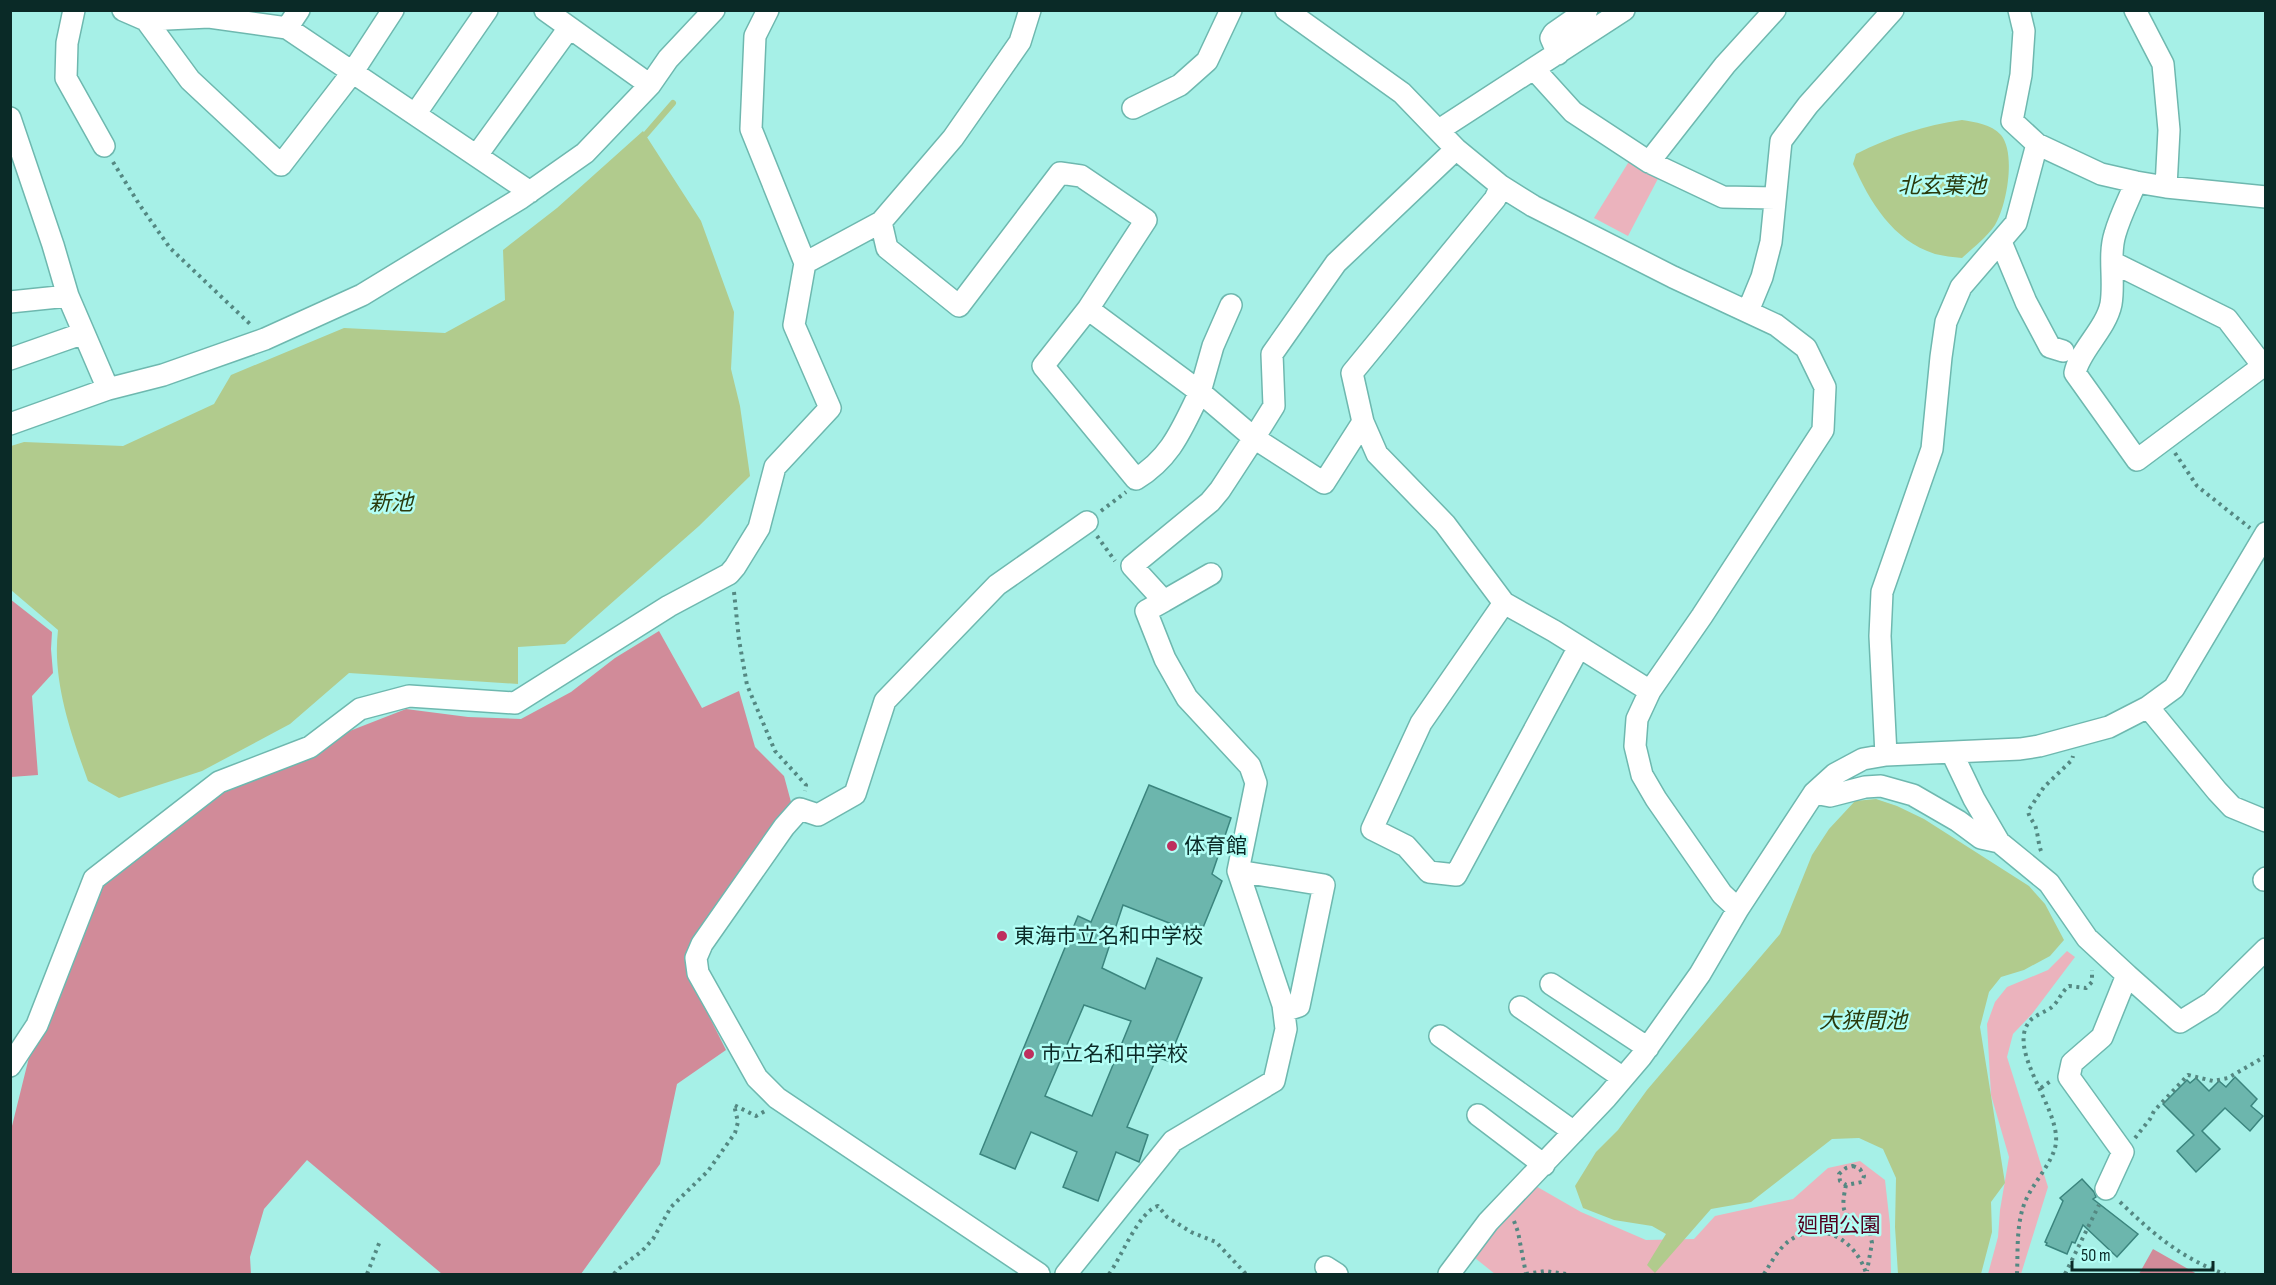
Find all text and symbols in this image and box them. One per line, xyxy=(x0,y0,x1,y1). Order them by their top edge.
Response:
water label: 北玄葉池 xyxy=(1898,173,1988,200)
water label: 新池 xyxy=(369,490,415,517)
place label: 体育館 xyxy=(1184,834,1247,859)
marker: 体育館 xyxy=(1165,839,1179,853)
place label: 東海市立名和中学校 xyxy=(1014,924,1203,949)
marker: 東海市立名和中学校 xyxy=(995,929,1009,943)
water label: 大狭間池 xyxy=(1819,1008,1909,1035)
place label: 市立名和中学校 xyxy=(1041,1042,1188,1067)
marker: 市立名和中学校 xyxy=(1022,1047,1036,1061)
park label: 廻間公園 xyxy=(1797,1213,1881,1238)
scale bar xyxy=(2072,1234,2213,1272)
text: 50 m xyxy=(2081,1245,2111,1266)

